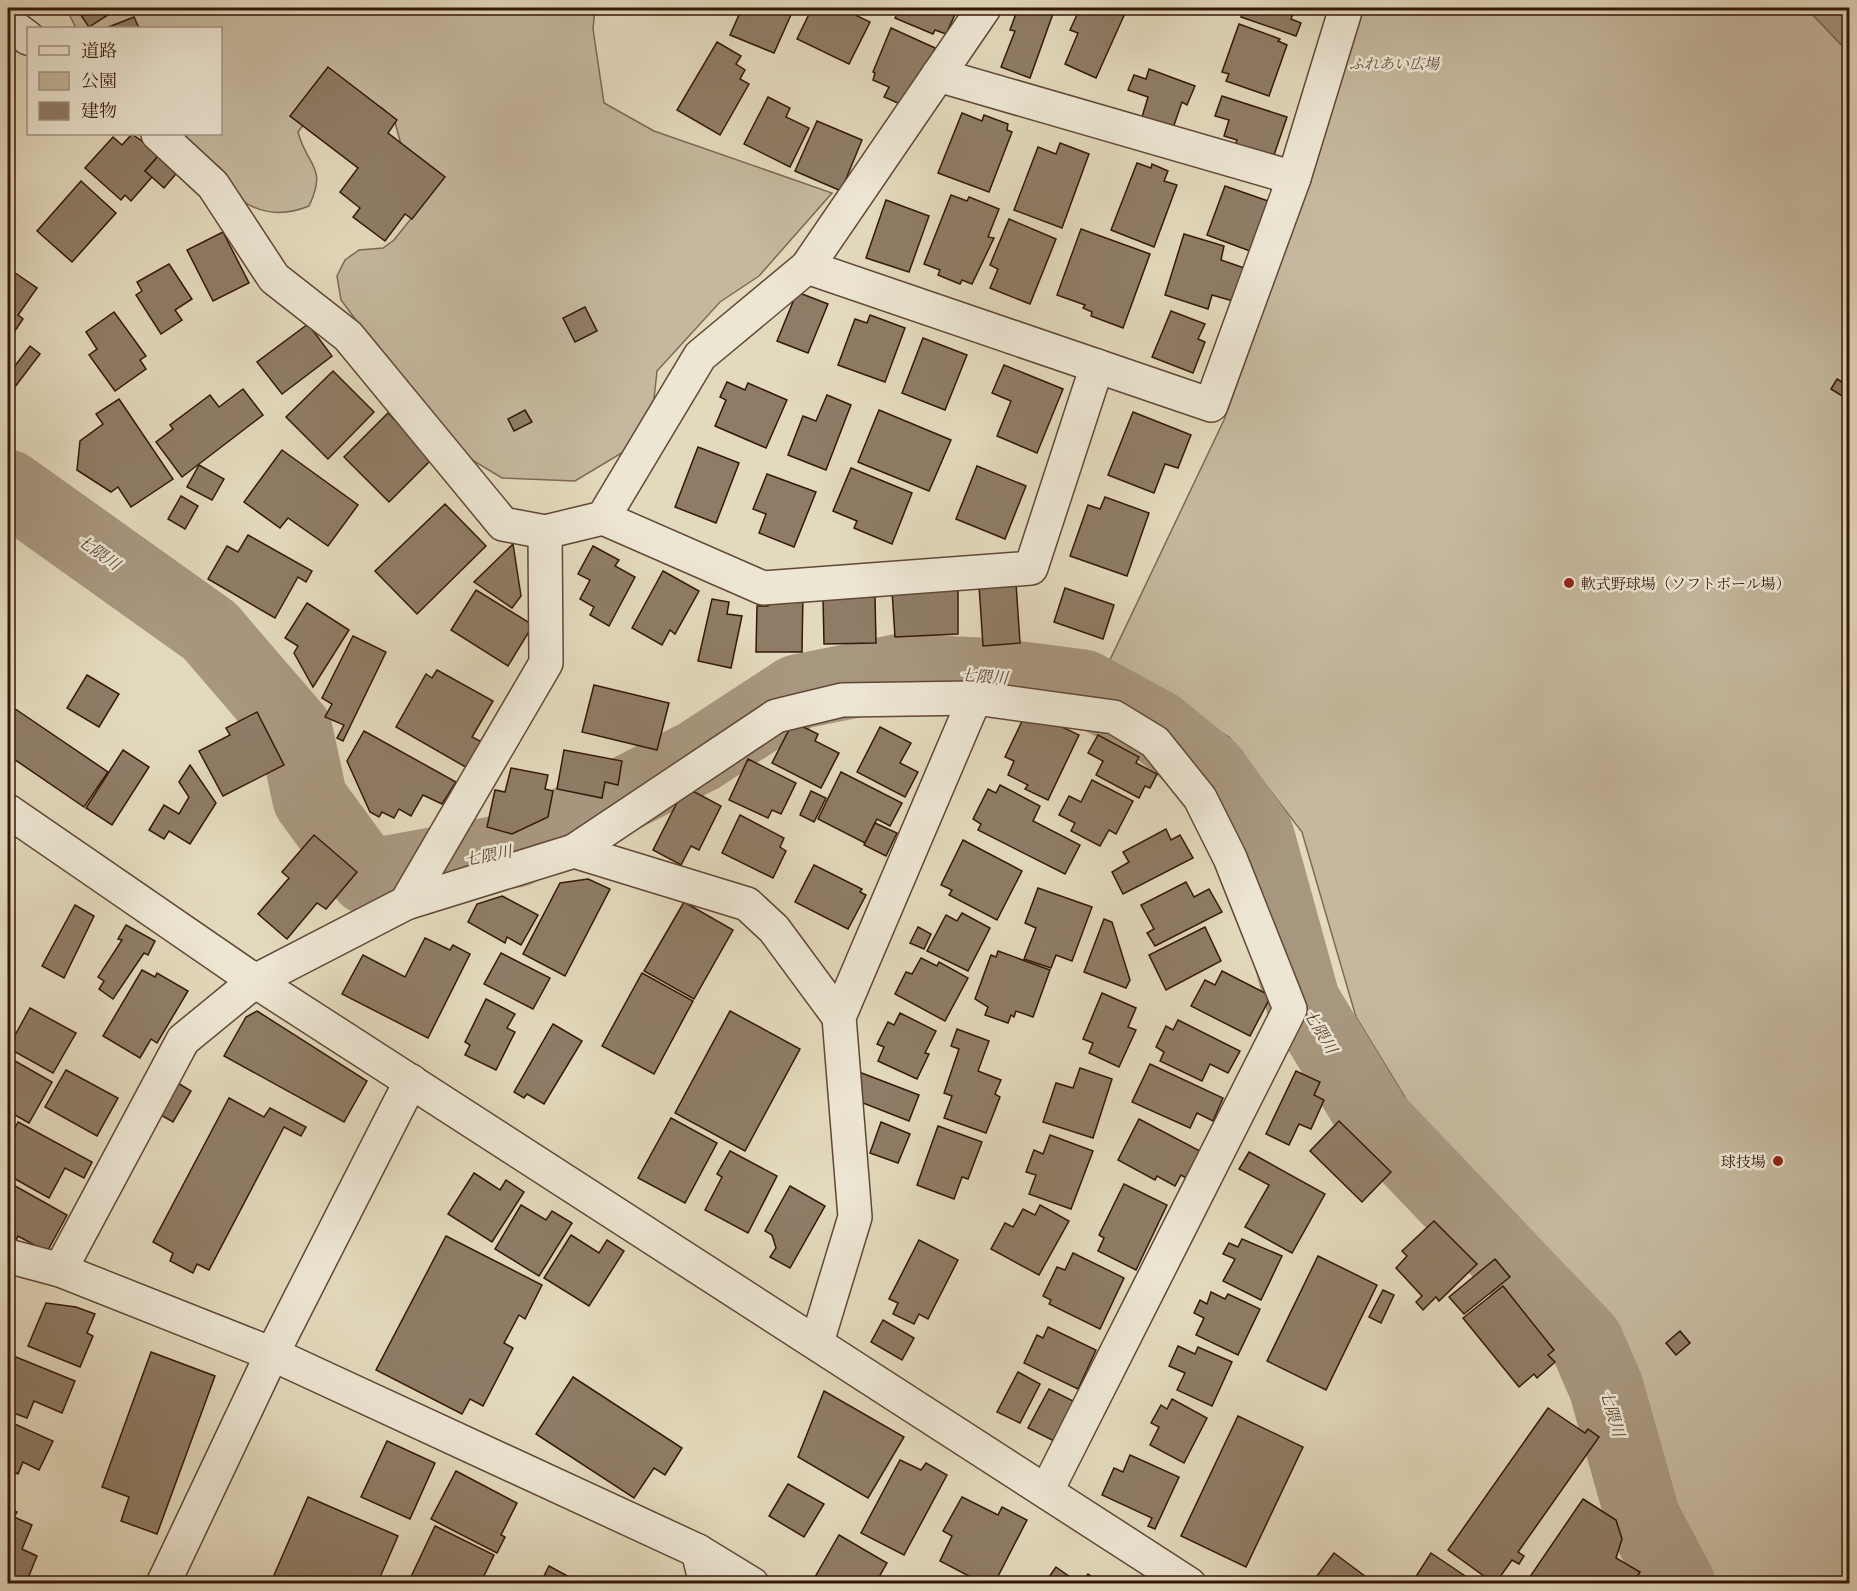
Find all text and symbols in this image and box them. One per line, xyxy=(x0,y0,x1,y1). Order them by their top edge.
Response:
legend xyxy=(27,27,222,135)
text: 道路 xyxy=(81,40,117,62)
park label: ふれあい広場 xyxy=(1349,54,1441,73)
text: 公園 xyxy=(81,70,117,92)
text: 建物 xyxy=(81,100,117,122)
water label: 七隈川 xyxy=(74,530,126,575)
place label: 軟式野球場（ソフトボール場） xyxy=(1581,574,1791,593)
marker: 軟式野球場（ソフトボール場） xyxy=(1562,576,1576,590)
water label: 七隈川 xyxy=(959,664,1011,688)
water label: 七隈川 xyxy=(463,840,515,869)
water label: 七隈川 xyxy=(1300,1005,1343,1058)
place label: 球技場 xyxy=(1721,1152,1766,1171)
marker: 球技場 xyxy=(1771,1154,1785,1168)
water label: 七隈川 xyxy=(1597,1387,1630,1441)

